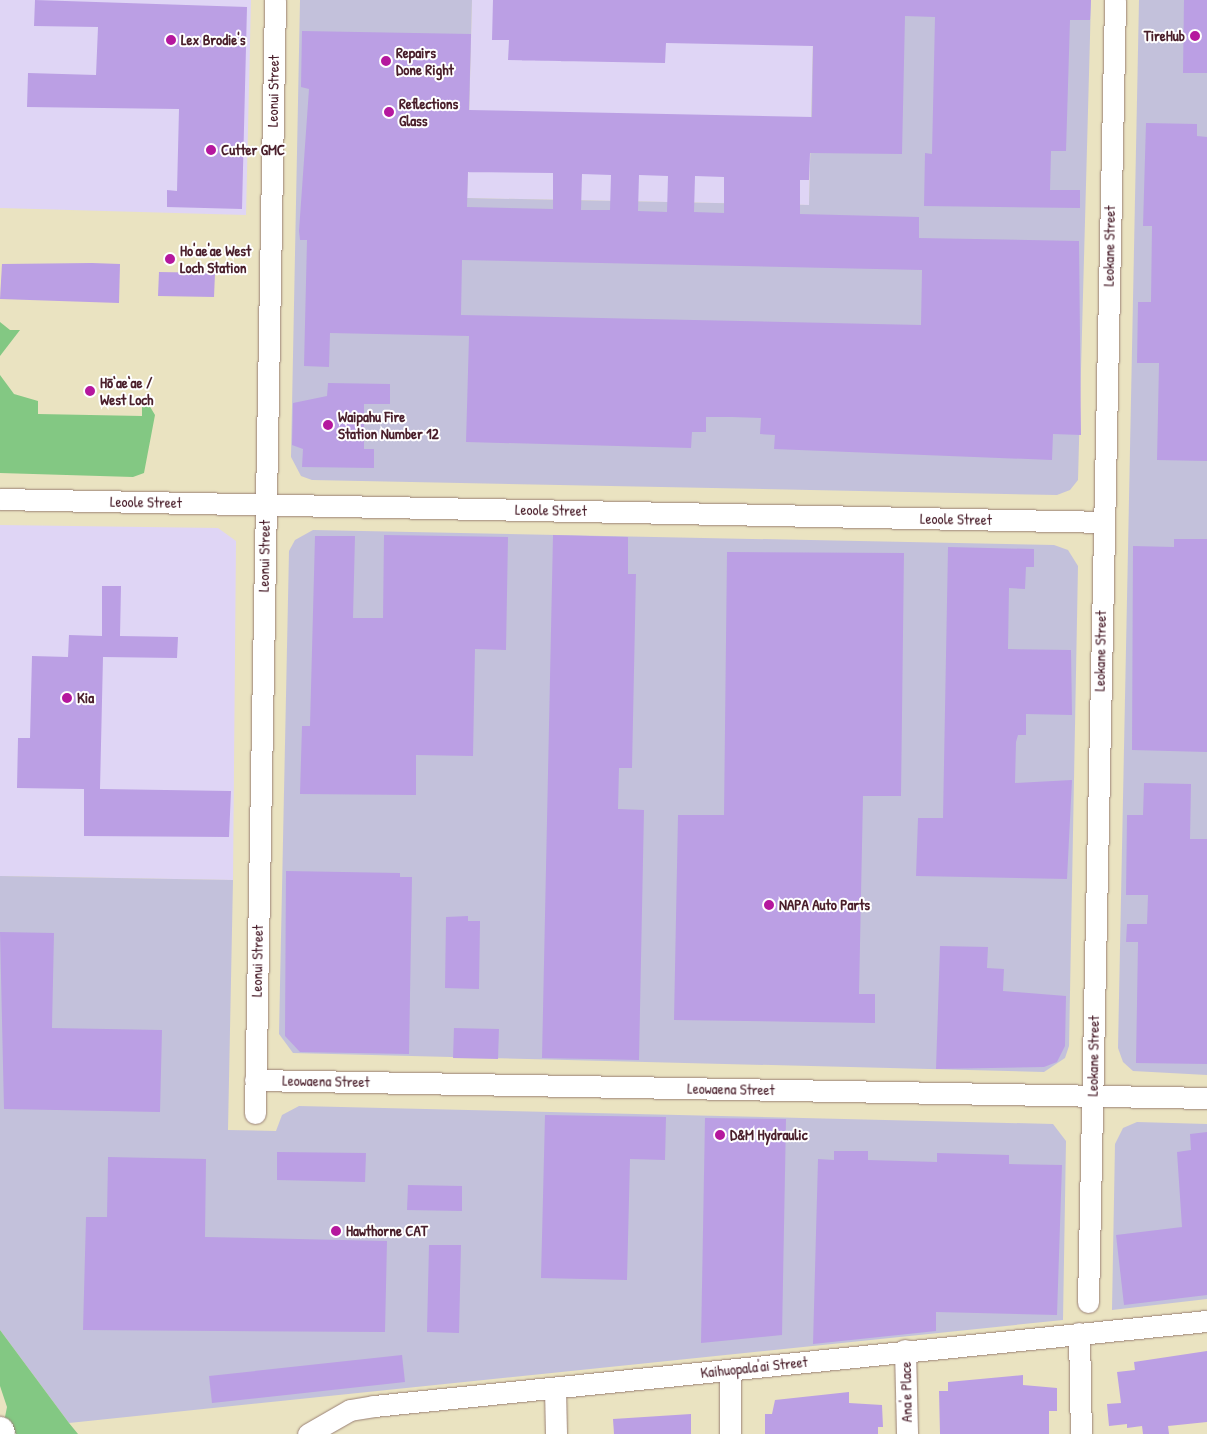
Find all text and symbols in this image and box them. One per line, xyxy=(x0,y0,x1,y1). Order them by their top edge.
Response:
place label: TireHub xyxy=(1144,27,1185,45)
marker: TireHub xyxy=(1189,30,1201,42)
place label: Lex Brodie's xyxy=(181,31,246,49)
marker: Lex Brodie's xyxy=(165,34,177,46)
place label: Repairs Done Right xyxy=(396,43,454,78)
street label: Leonui Street xyxy=(263,55,283,127)
marker: Repairs Done Right xyxy=(380,55,392,67)
place label: Reflections Glass xyxy=(399,94,458,129)
marker: Reflections Glass xyxy=(383,106,395,118)
place label: Cutter GMC xyxy=(221,141,285,159)
marker: Cutter GMC xyxy=(205,144,217,156)
street label: Leokane Street xyxy=(1099,205,1119,287)
place label: Ho'ae'ae West Loch Station xyxy=(180,241,251,276)
marker: Ho'ae'ae West Loch Station xyxy=(164,253,176,265)
place label: Hō‘ae‘ae / West Loch xyxy=(100,373,153,408)
marker: Hō‘ae‘ae / West Loch xyxy=(84,385,96,397)
place label: Waipahu Fire Station Number 12 xyxy=(338,407,439,442)
marker: Waipahu Fire Station Number 12 xyxy=(322,419,334,431)
street label: Leoole Street xyxy=(110,492,182,512)
street label: Leoole Street xyxy=(515,500,587,520)
street label: Leoole Street xyxy=(920,509,992,529)
street label: Leonui Street xyxy=(254,520,274,592)
street label: Leokane Street xyxy=(1090,610,1110,692)
place label: Kia xyxy=(77,689,94,707)
marker: Kia xyxy=(61,692,73,704)
place label: NAPA Auto Parts xyxy=(779,896,870,914)
marker: NAPA Auto Parts xyxy=(763,899,775,911)
street label: Leonui Street xyxy=(247,925,267,997)
street label: Leokane Street xyxy=(1083,1015,1103,1097)
street label: Leowaena Street xyxy=(282,1071,370,1091)
street label: Leowaena Street xyxy=(687,1079,775,1099)
place label: D&M Hydraulic xyxy=(730,1126,807,1144)
marker: D&M Hydraulic xyxy=(714,1129,726,1141)
place label: Hawthorne CAT xyxy=(346,1222,428,1240)
marker: Hawthorne CAT xyxy=(330,1225,342,1237)
street label: Kaihuopala'ai Street xyxy=(700,1352,808,1382)
street label: Ana'e Place xyxy=(896,1361,916,1423)

